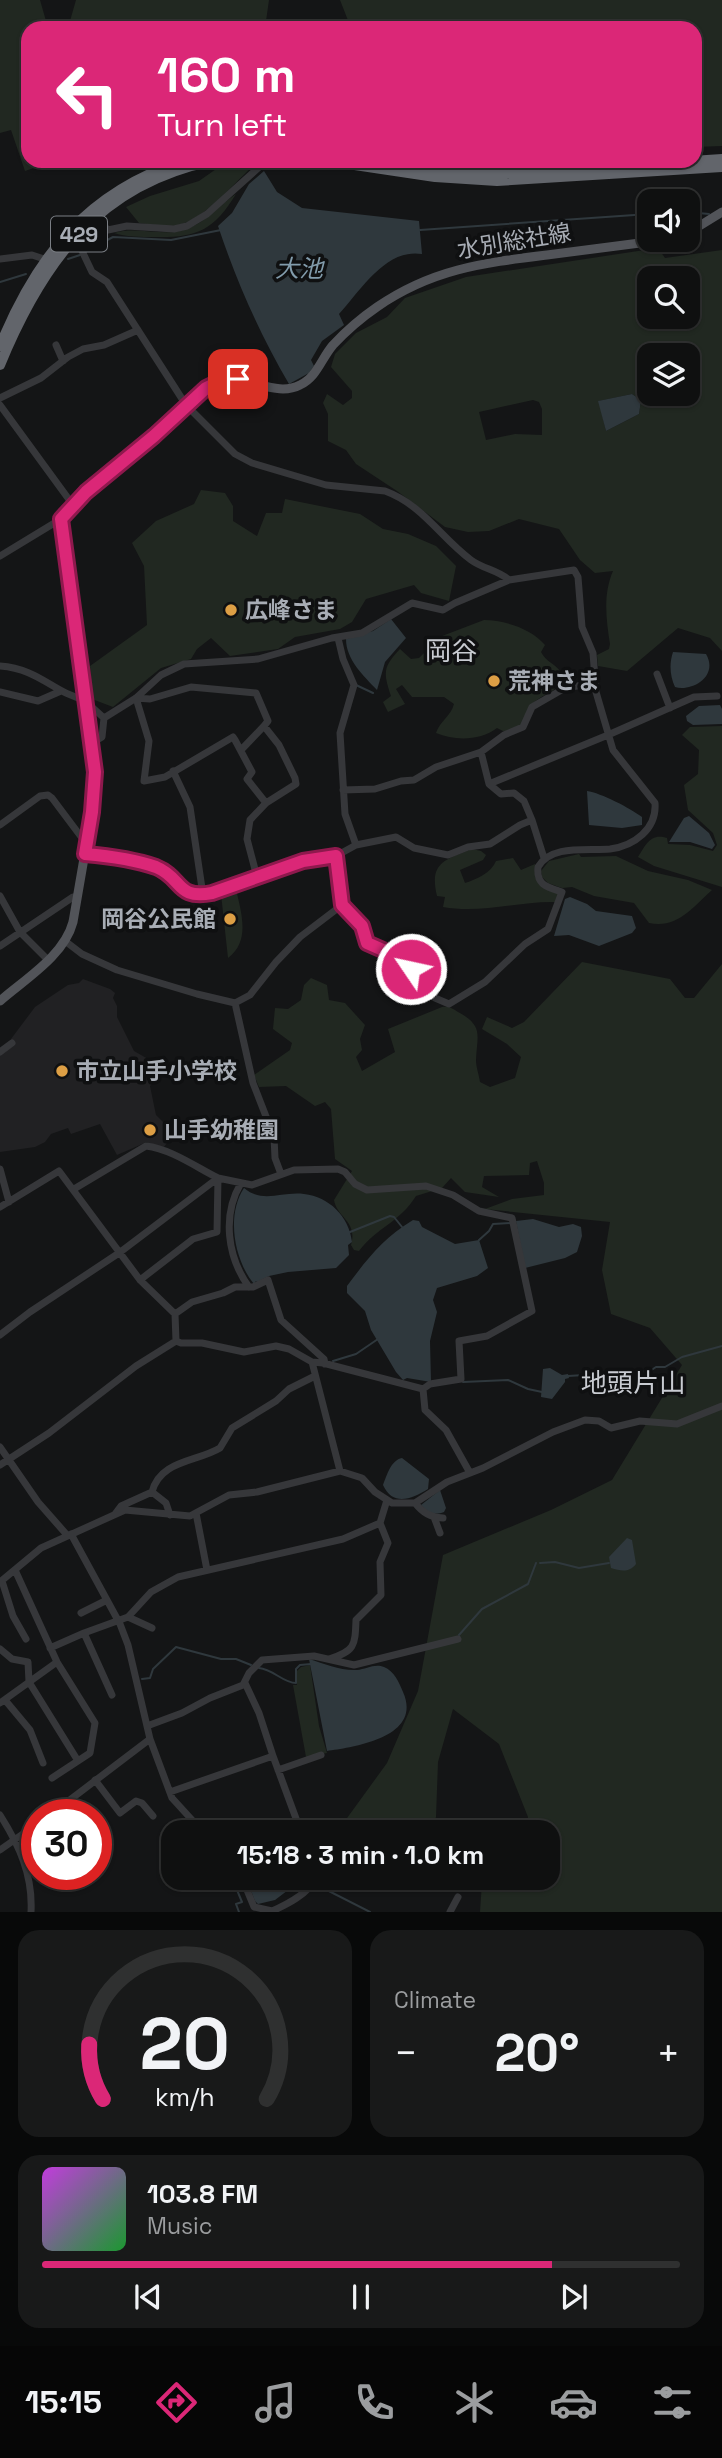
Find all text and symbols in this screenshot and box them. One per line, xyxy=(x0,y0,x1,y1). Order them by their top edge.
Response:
text: 160 m xyxy=(157,44,295,106)
icon: left xyxy=(42,49,133,140)
text: Turn left xyxy=(157,105,287,145)
map controls xyxy=(637,189,700,406)
button: sound xyxy=(637,189,700,252)
road number: 429 xyxy=(51,216,107,252)
street label: 水別総社線 xyxy=(455,217,573,265)
water label: 大池 xyxy=(275,253,325,284)
button: search xyxy=(637,266,700,329)
button: layers xyxy=(637,343,700,406)
pin xyxy=(208,349,268,409)
icon: arrive xyxy=(219,360,257,398)
place label: 広峰さま xyxy=(245,595,337,625)
marker: 広峰さま xyxy=(223,602,239,618)
district label: 岡谷 xyxy=(425,634,477,668)
place label: 荒神さま xyxy=(508,666,600,696)
marker: 荒神さま xyxy=(486,673,502,689)
place label: 岡谷公民館 xyxy=(101,904,216,934)
marker: 岡谷公民館 xyxy=(222,911,238,927)
position arrow xyxy=(374,932,448,1006)
place label: 市立山手小学校 xyxy=(76,1056,237,1086)
marker: 市立山手小学校 xyxy=(54,1063,70,1079)
place label: 山手幼稚園 xyxy=(164,1115,279,1145)
marker: 山手幼稚園 xyxy=(142,1122,158,1138)
district label: 地頭片山 xyxy=(581,1366,685,1400)
speed limit sign: 30 xyxy=(21,1799,112,1890)
text: 15:18 · 3 min · 1.0 km xyxy=(237,1838,484,1872)
text: Climate xyxy=(394,1985,476,2015)
text: 20 xyxy=(140,1998,230,2091)
text: 20° xyxy=(494,2020,580,2086)
text: − xyxy=(394,2029,418,2077)
text: + xyxy=(656,2029,680,2077)
text: km/h xyxy=(155,2081,215,2113)
text: 103.8 FM xyxy=(147,2177,258,2211)
text: Music xyxy=(147,2211,212,2241)
icon: previous xyxy=(129,2278,167,2316)
icon: pause xyxy=(342,2278,380,2316)
icon: next xyxy=(555,2278,593,2316)
icon: directions xyxy=(152,2378,201,2427)
icon: music xyxy=(251,2378,300,2427)
icon: phone xyxy=(350,2378,399,2427)
icon: climate xyxy=(450,2378,499,2427)
icon: car xyxy=(549,2378,598,2427)
icon: filters xyxy=(648,2378,697,2427)
text: 15:15 xyxy=(25,2382,102,2422)

